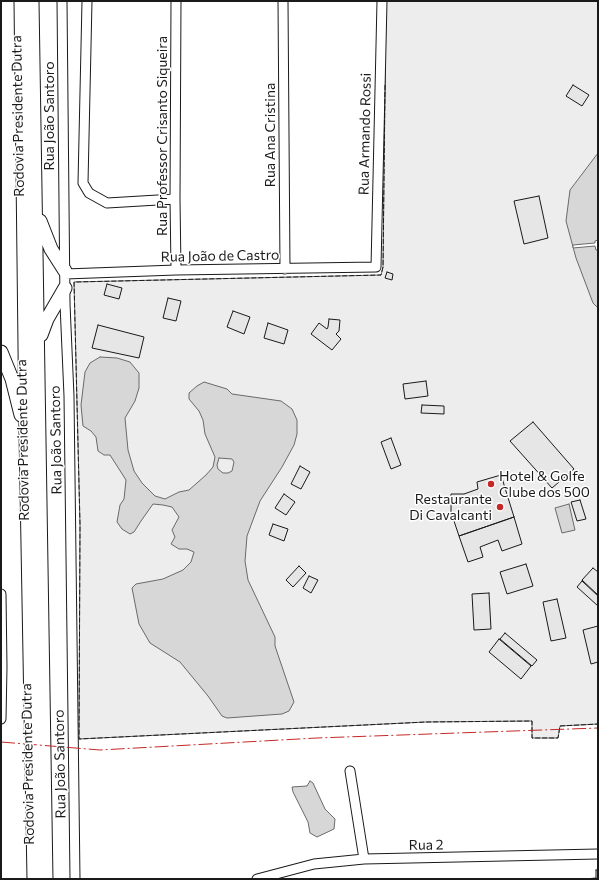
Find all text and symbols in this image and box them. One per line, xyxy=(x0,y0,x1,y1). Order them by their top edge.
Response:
street label: Rodovia Presidente Dutra xyxy=(8,35,28,197)
street label: Rua Professor Crisanto Siqueira xyxy=(154,36,170,236)
street label: Rua João Santoro xyxy=(41,61,57,171)
street label: Rua Armando Rossi xyxy=(356,73,374,195)
street label: Rua Ana Cristina xyxy=(262,83,278,187)
street label: Rua João de Castro xyxy=(161,247,279,265)
street label: Rodovia Presidente Dutra xyxy=(13,359,33,521)
street label: Rua João Santoro xyxy=(47,385,65,495)
place label: Hotel & Golfe Clube dos 500 xyxy=(499,468,590,500)
marker: Hotel & Golfe Clube dos 500 xyxy=(486,479,496,489)
place label: Restaurante Di Cavalcanti xyxy=(409,491,492,524)
marker: Restaurante Di Cavalcanti xyxy=(495,502,505,512)
street label: Rodovia Presidente Dutra xyxy=(18,683,38,845)
street label: Rua João Santoro xyxy=(51,709,69,819)
street label: Rua 2 xyxy=(408,836,444,854)

